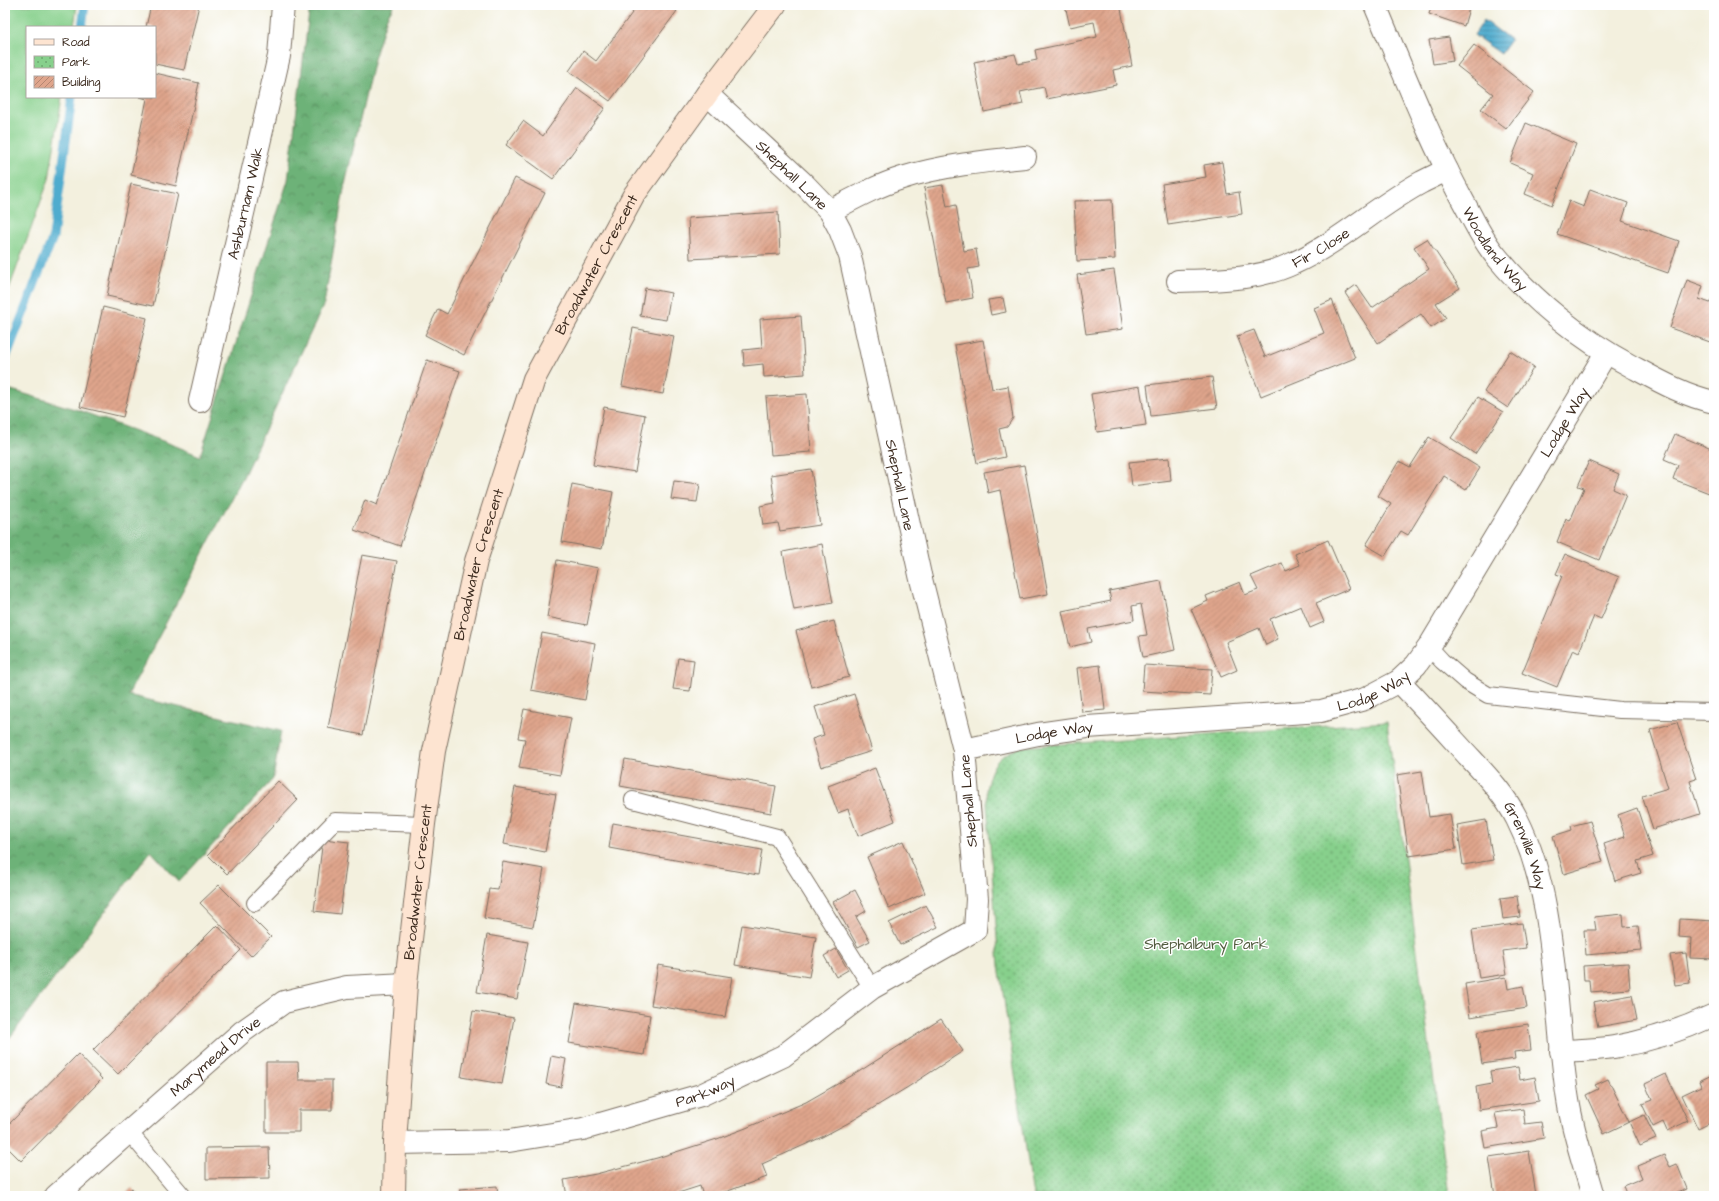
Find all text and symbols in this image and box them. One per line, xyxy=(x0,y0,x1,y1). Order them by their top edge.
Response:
legend xyxy=(26,26,156,98)
text: Road xyxy=(62,34,90,51)
text: Park xyxy=(62,54,90,71)
text: Building xyxy=(62,74,100,92)
street label: Shephall Lane xyxy=(751,136,832,215)
street label: Ashburnam Walk xyxy=(223,145,269,262)
street label: Broadwater Crescent xyxy=(550,191,643,339)
street label: Woodland Way xyxy=(1457,203,1533,297)
street label: Fir Close xyxy=(1289,223,1354,274)
street label: Lodge Way xyxy=(1536,383,1595,461)
street label: Shephall Lane xyxy=(880,437,919,533)
street label: Broadwater Crescent xyxy=(449,486,509,643)
street label: Lodge Way xyxy=(1335,666,1415,717)
street label: Lodge Way xyxy=(1013,717,1094,750)
street label: Shephall Lane xyxy=(954,754,983,848)
street label: Grenville Way xyxy=(1498,798,1551,892)
street label: Broadwater Crescent xyxy=(399,803,438,961)
park label: Shephalbury Park xyxy=(1144,934,1268,956)
street label: Marymead Drive xyxy=(166,1012,265,1102)
street label: Parkway xyxy=(673,1070,739,1113)

